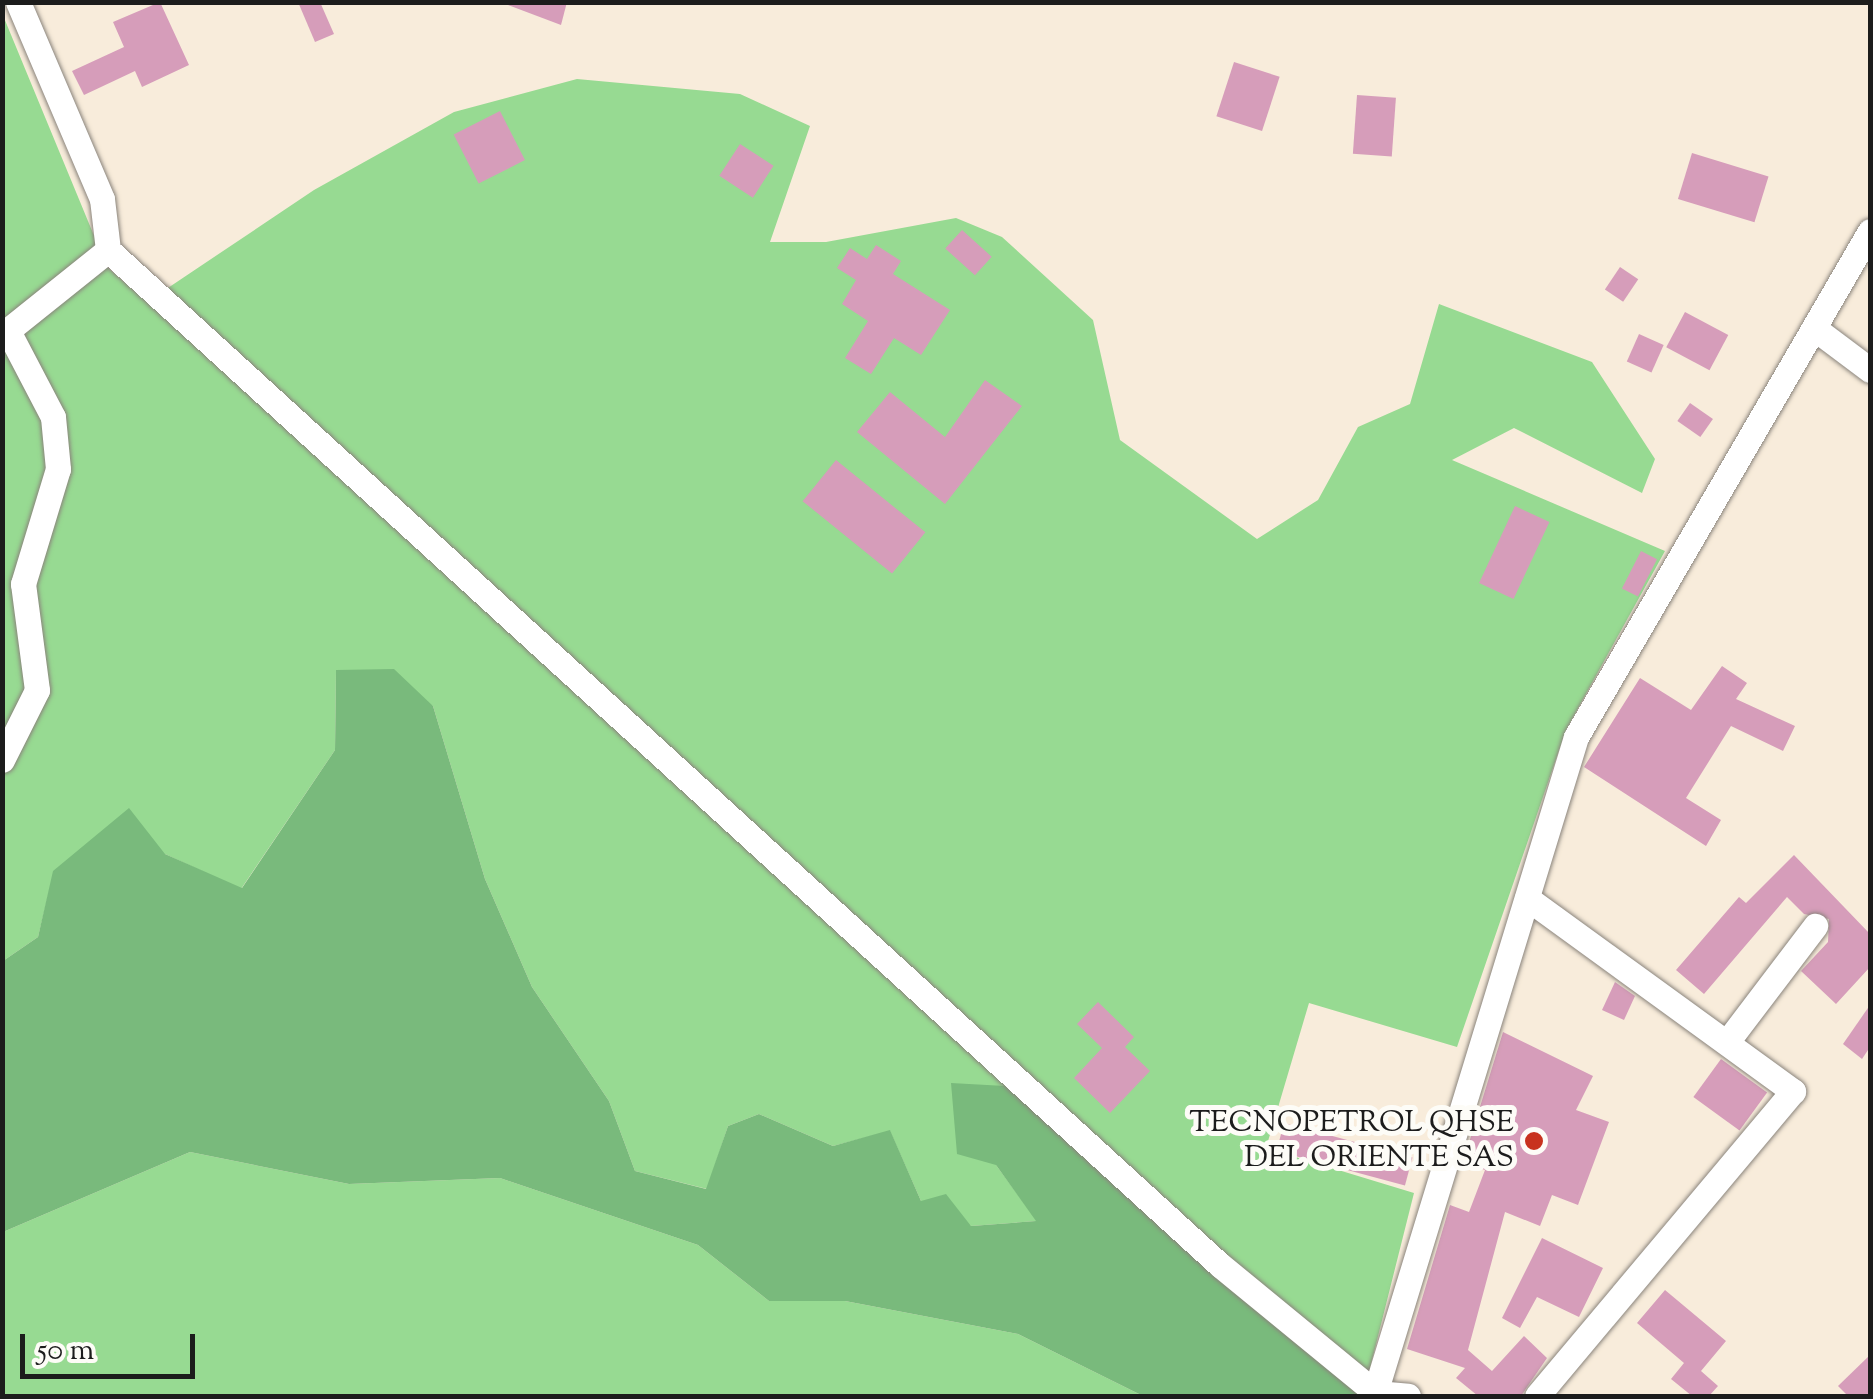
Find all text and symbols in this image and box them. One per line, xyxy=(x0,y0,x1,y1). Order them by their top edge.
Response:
place label: TECNOPETROL QHSE DEL ORIENTE SAS xyxy=(1189,1106,1514,1176)
marker: TECNOPETROL QHSE DEL ORIENTE SAS xyxy=(1523,1130,1545,1152)
scale bar xyxy=(25,1314,200,1376)
text: 50 m xyxy=(37,1330,94,1373)

